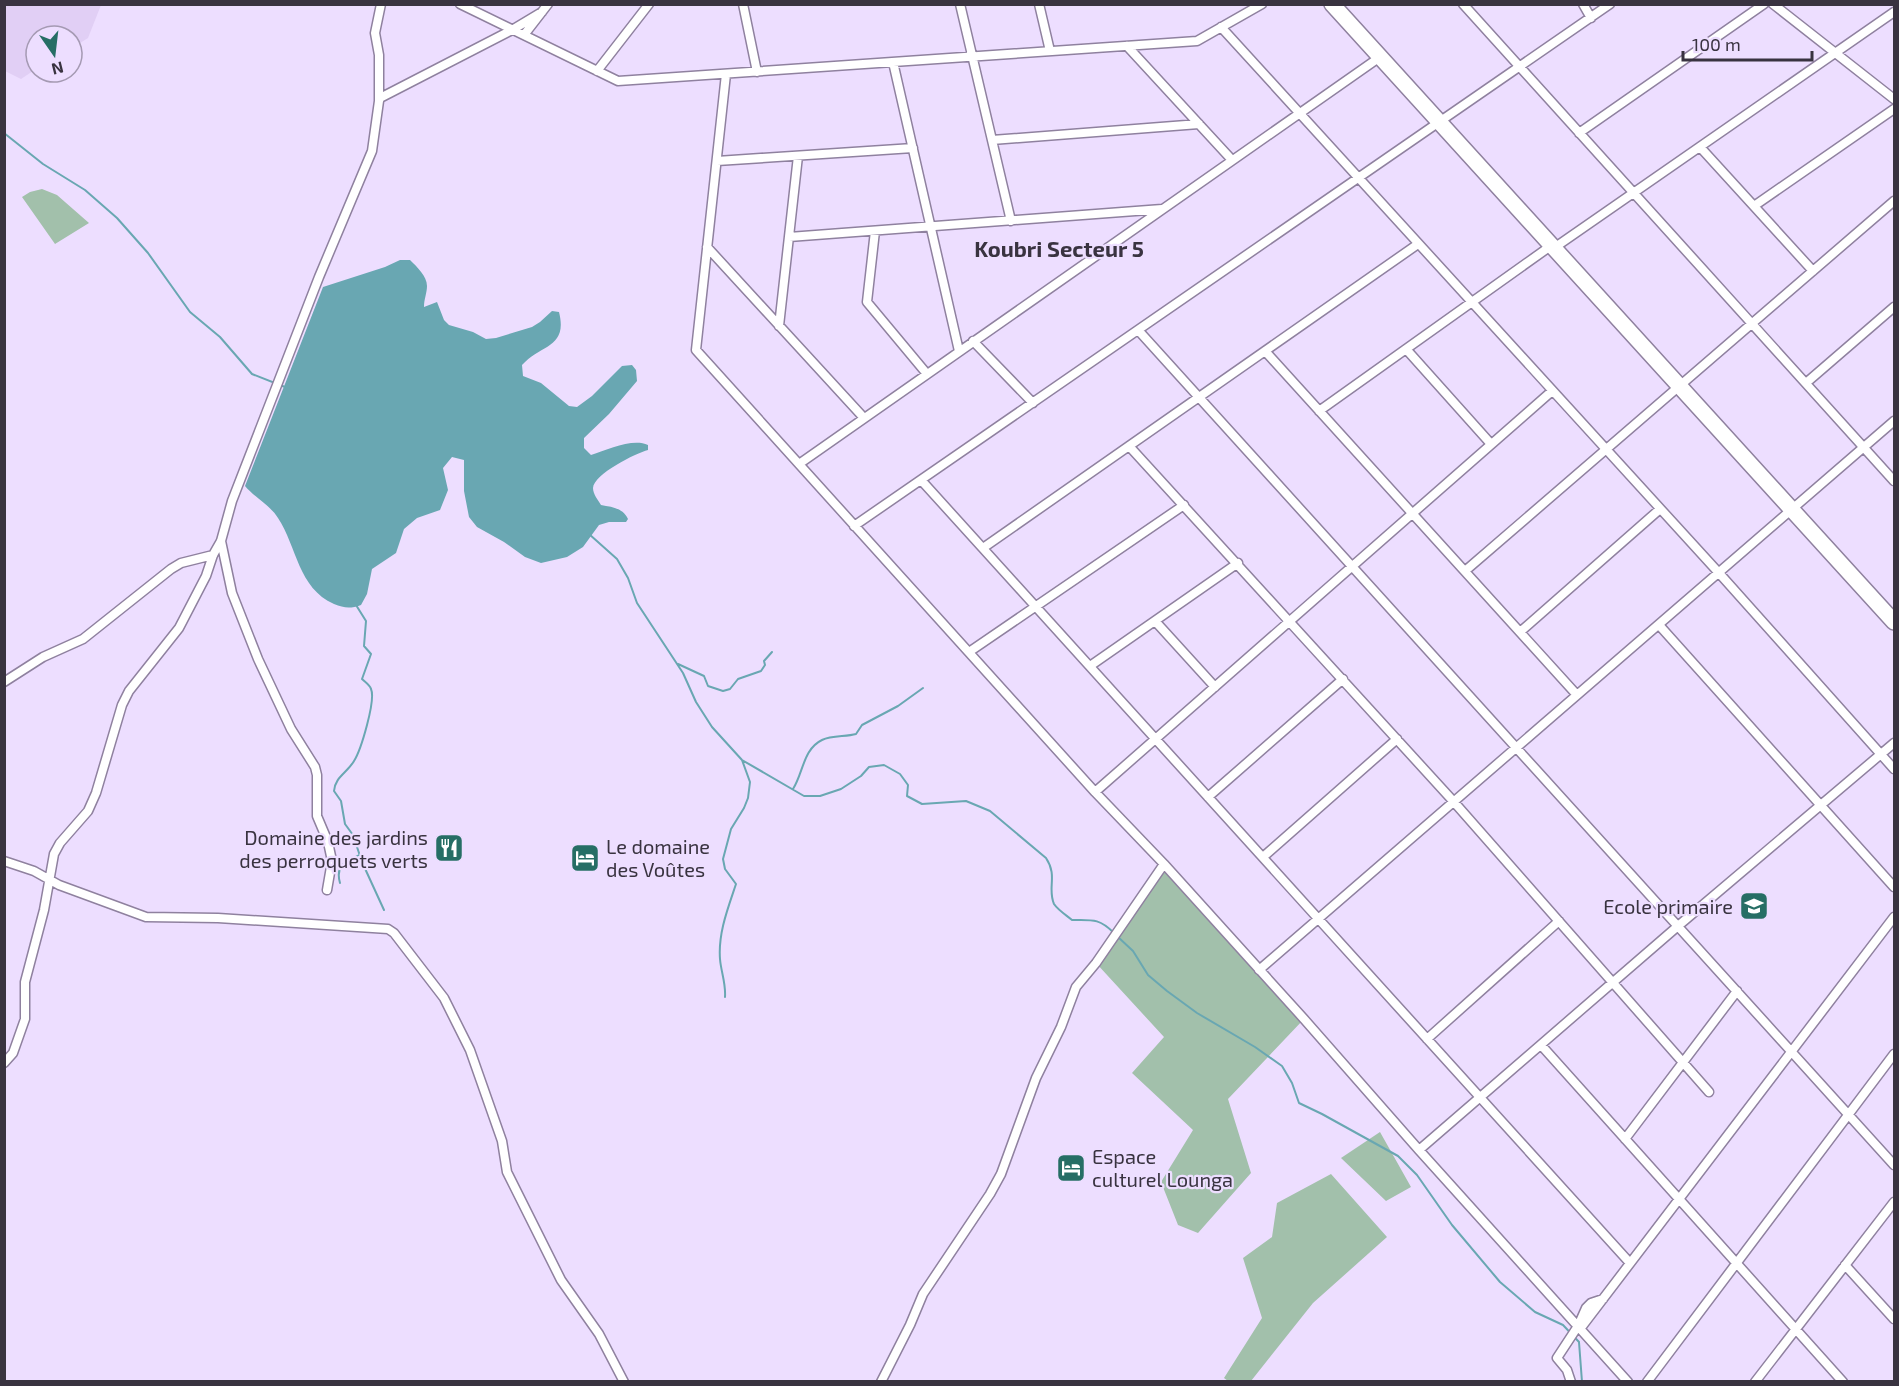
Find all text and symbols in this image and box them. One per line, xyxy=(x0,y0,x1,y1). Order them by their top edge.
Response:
north arrow xyxy=(24,24,84,84)
scale bar xyxy=(1683,24,1812,62)
text: 100 m xyxy=(1692,33,1741,55)
text: N xyxy=(50,58,66,80)
district label: Koubri Secteur 5 xyxy=(974,235,1144,261)
place label: Domaine des jardins des perroquets verts xyxy=(239,825,428,872)
restaurant icon: Domaine des jardins des perroquets verts xyxy=(433,832,465,864)
place label: Le domaine des Voûtes xyxy=(606,834,710,881)
hotel icon: Le domaine des Voûtes xyxy=(569,842,601,874)
school or university icon: Ecole primaire xyxy=(1738,890,1770,922)
place label: Ecole primaire xyxy=(1603,894,1733,918)
place label: Espace culturel Lounga xyxy=(1092,1144,1233,1191)
hotel icon: Espace culturel Lounga xyxy=(1055,1152,1087,1184)

